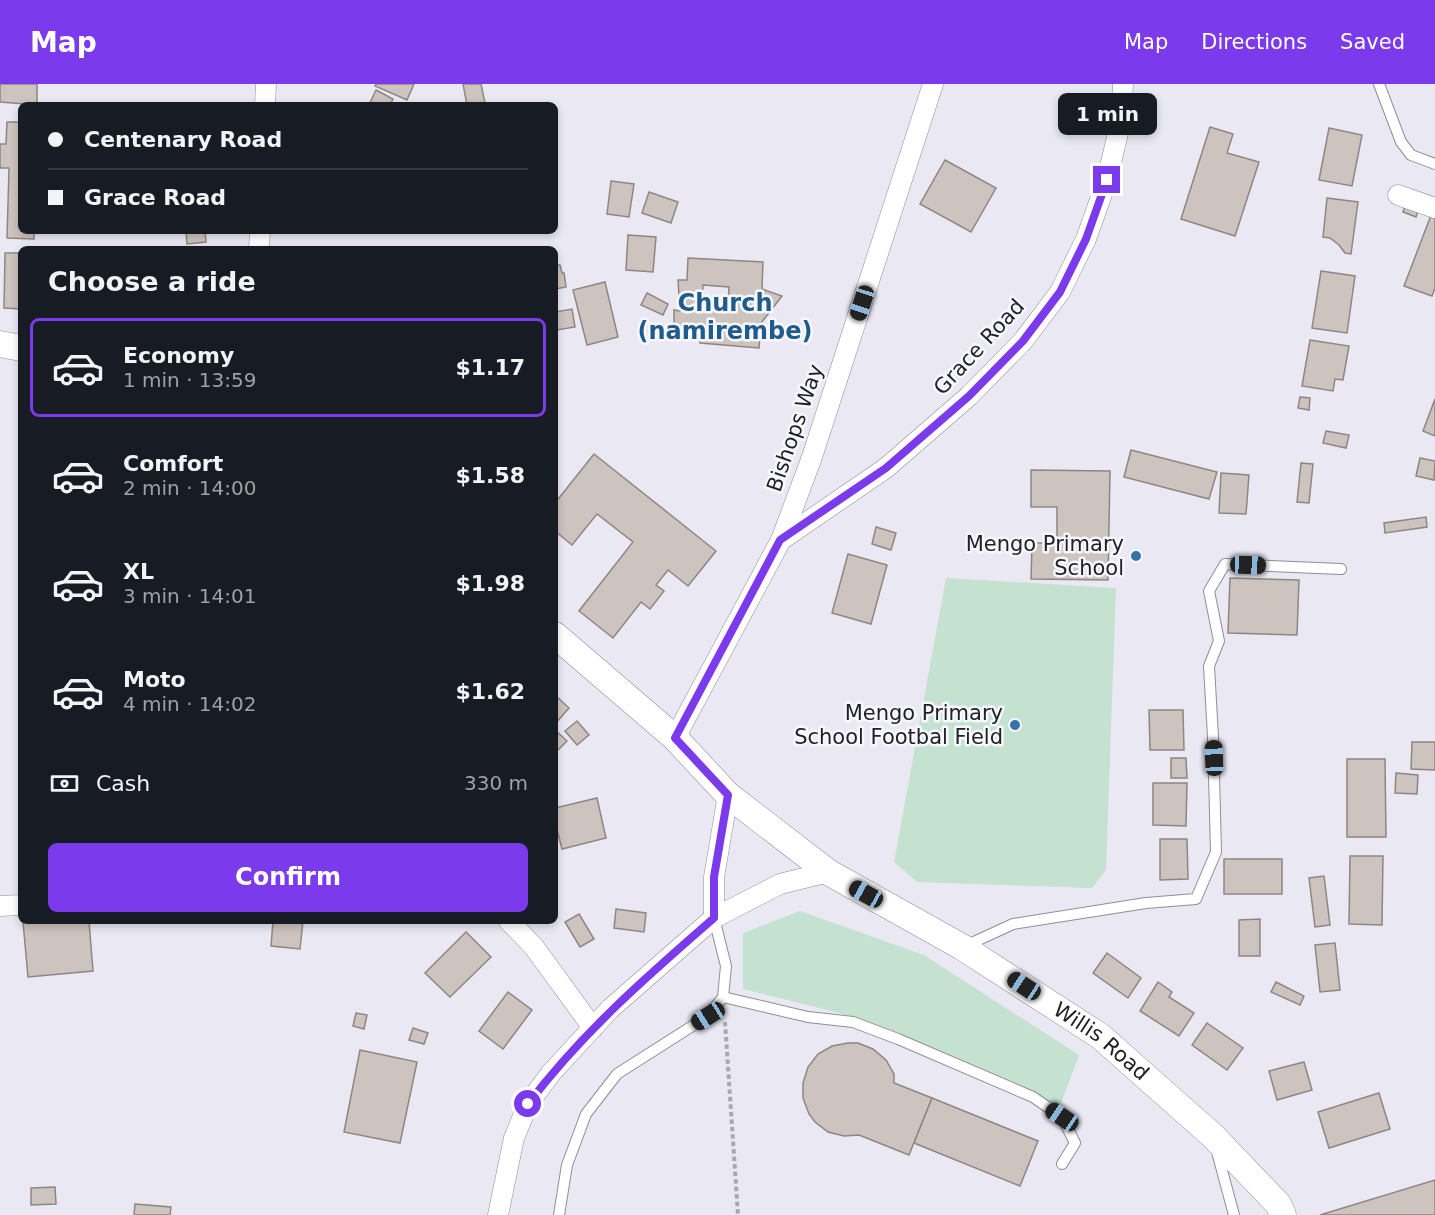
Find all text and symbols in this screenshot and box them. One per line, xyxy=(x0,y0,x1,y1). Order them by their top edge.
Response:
text: Map xyxy=(30,26,97,59)
text: Map xyxy=(1124,30,1168,54)
text: Directions xyxy=(1201,30,1307,54)
text: Saved xyxy=(1340,30,1405,54)
callout: 1 min xyxy=(1058,93,1156,135)
text: 1 min xyxy=(1076,102,1139,126)
text: Centenary Road xyxy=(84,127,282,152)
route end xyxy=(1093,166,1120,193)
text: Grace Road xyxy=(84,185,226,210)
text: Choose a ride xyxy=(48,266,256,297)
car xyxy=(848,283,876,323)
district label: Church (namirembe) xyxy=(637,289,813,345)
street label: Grace Road xyxy=(929,294,1029,400)
icon: car xyxy=(51,341,105,395)
text: Economy xyxy=(123,343,234,368)
text: $1.17 xyxy=(455,355,525,380)
street label: Bishops Way xyxy=(762,361,828,495)
text: 1 min · 13:59 xyxy=(123,368,257,392)
icon: car xyxy=(51,449,105,503)
text: Comfort xyxy=(123,451,223,476)
text: $1.58 xyxy=(455,463,525,488)
text: 2 min · 14:00 xyxy=(123,476,257,500)
place label: Mengo Primary School xyxy=(966,532,1124,580)
marker: Mengo Primary School xyxy=(1129,549,1143,563)
car xyxy=(1230,555,1266,575)
icon: car xyxy=(51,557,105,611)
text: XL xyxy=(123,559,154,584)
text: $1.98 xyxy=(455,571,525,596)
text: 3 min · 14:01 xyxy=(123,584,257,608)
icon: car xyxy=(51,665,105,719)
text: Moto xyxy=(123,667,186,692)
text: $1.62 xyxy=(455,679,525,704)
text: 4 min · 14:02 xyxy=(123,692,257,716)
place label: Mengo Primary School Footbal Field xyxy=(794,701,1003,749)
marker: Mengo Primary School Footbal Field xyxy=(1008,718,1022,732)
car xyxy=(1204,740,1224,776)
icon: cash xyxy=(48,767,81,800)
text: Cash xyxy=(96,771,150,796)
text: 330 m xyxy=(464,771,528,795)
button: Confirm xyxy=(48,843,528,912)
car xyxy=(846,877,886,911)
car xyxy=(1004,969,1044,1003)
street label: Willis Road xyxy=(1049,997,1154,1085)
car xyxy=(688,999,728,1033)
route start xyxy=(514,1090,541,1117)
car xyxy=(1042,1099,1082,1135)

